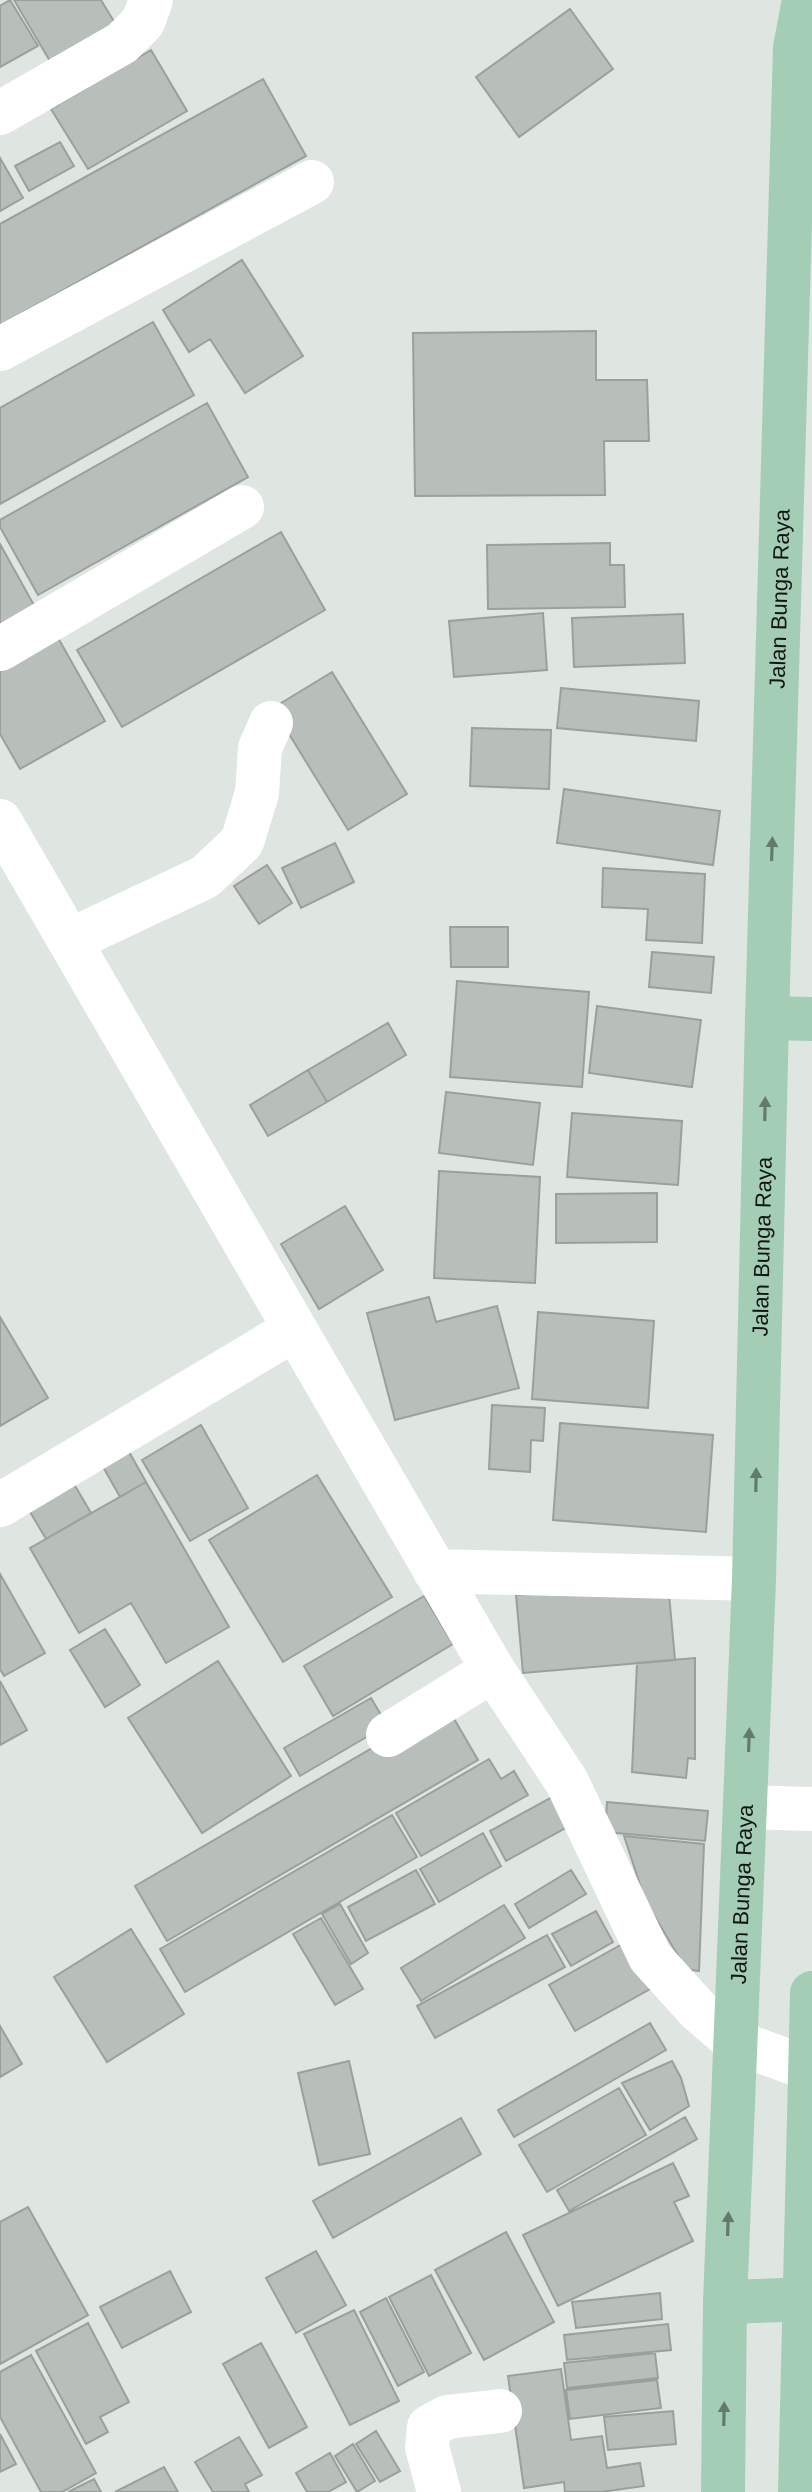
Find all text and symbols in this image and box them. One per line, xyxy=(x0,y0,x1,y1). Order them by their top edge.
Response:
street label: Jalan Bunga Raya xyxy=(764,508,794,689)
one-way arrow xyxy=(766,836,778,861)
one-way arrow xyxy=(759,1096,771,1121)
street label: Jalan Bunga Raya xyxy=(747,1156,776,1337)
one-way arrow xyxy=(750,1467,763,1492)
one-way arrow xyxy=(742,1727,755,1752)
street label: Jalan Bunga Raya xyxy=(725,1803,757,1985)
one-way arrow xyxy=(721,2211,734,2236)
one-way arrow xyxy=(718,2401,730,2426)

